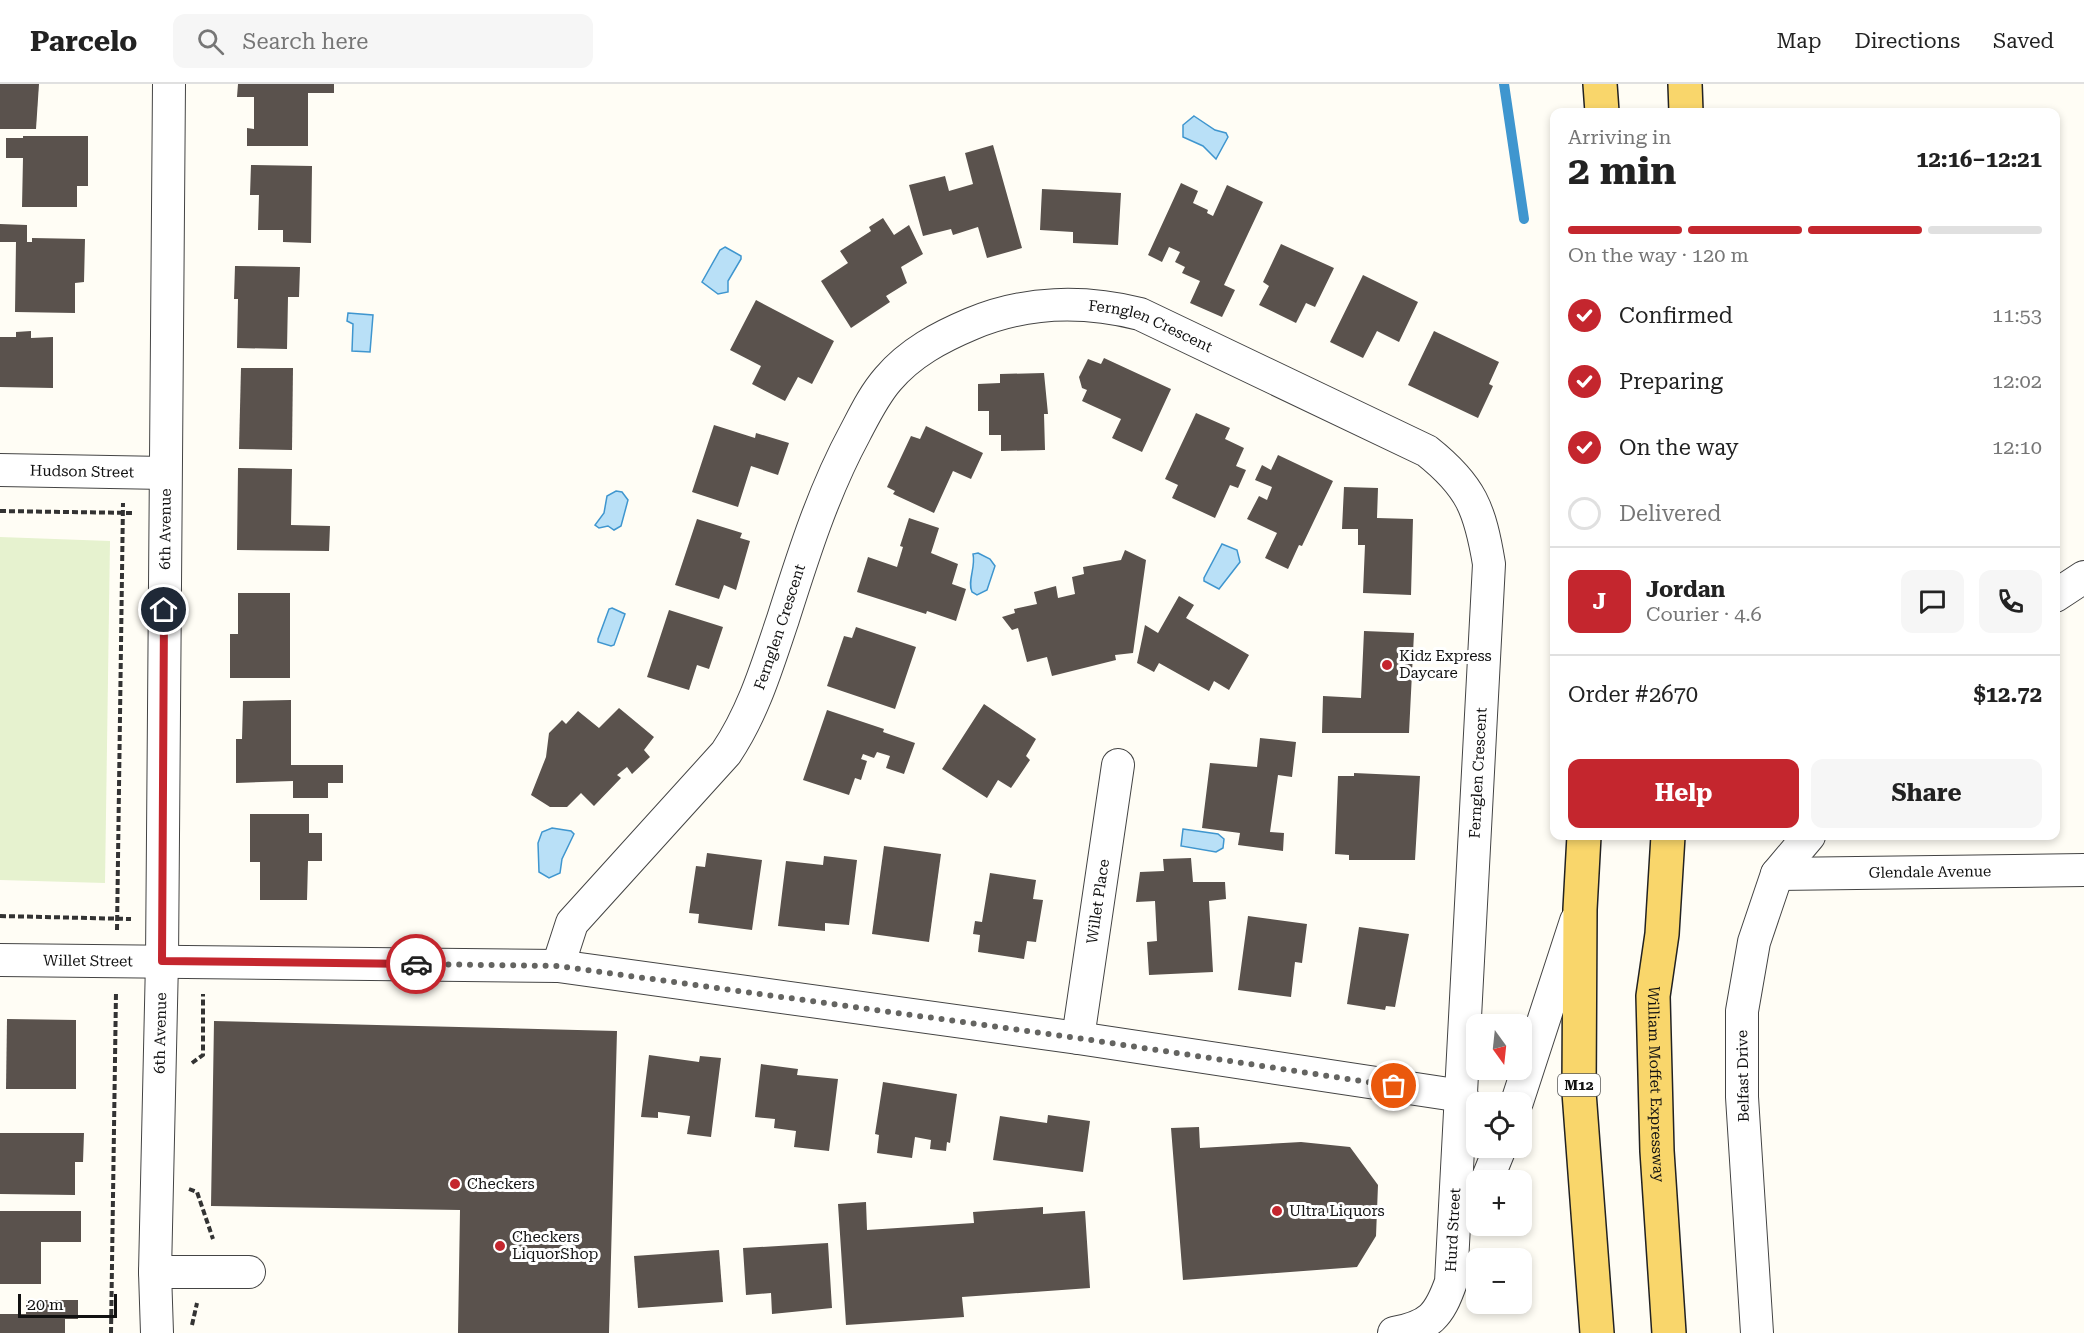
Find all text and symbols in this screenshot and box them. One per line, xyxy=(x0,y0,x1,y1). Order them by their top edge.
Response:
search box xyxy=(173,14,593,68)
text: Parcelo xyxy=(30,25,137,58)
icon: search xyxy=(194,25,227,58)
text: Search here xyxy=(242,29,368,54)
text: Map xyxy=(1777,29,1821,53)
text: Directions xyxy=(1854,29,1960,53)
text: Saved xyxy=(1993,29,2054,53)
text: Arriving in xyxy=(1568,125,1671,149)
text: 12:16–12:21 xyxy=(1916,147,2042,172)
text: 2 min xyxy=(1568,148,1676,194)
text: On the way · 120 m xyxy=(1568,243,1749,267)
street label: Fernglen Crescent xyxy=(1088,297,1216,356)
icon: check xyxy=(1568,299,1601,332)
text: Confirmed xyxy=(1619,303,1733,328)
text: 11:53 xyxy=(1992,303,2042,327)
icon: check xyxy=(1568,365,1601,398)
text: Preparing xyxy=(1619,369,1723,394)
text: 12:02 xyxy=(1992,369,2042,393)
icon: check xyxy=(1568,431,1601,464)
text: On the way xyxy=(1619,435,1739,460)
text: 12:10 xyxy=(1992,435,2042,459)
street label: Hudson Street xyxy=(30,462,135,481)
street label: 6th Avenue xyxy=(156,488,175,570)
text: Delivered xyxy=(1619,501,1721,526)
street label: Fernglen Crescent xyxy=(750,562,809,692)
button: chat xyxy=(1901,570,1964,633)
button: phone xyxy=(1979,570,2042,633)
text: Jordan xyxy=(1646,577,1725,602)
pin xyxy=(138,584,189,635)
text: J xyxy=(1593,589,1606,614)
icon: home xyxy=(147,593,180,626)
text: Courier · 4.6 xyxy=(1646,602,1762,626)
place label: Kidz Express Daycare xyxy=(1399,647,1492,682)
marker: Kidz Express Daycare xyxy=(1380,658,1394,672)
text: Order #2670 xyxy=(1568,682,1698,707)
text: $12.72 xyxy=(1973,682,2042,707)
street label: Fernglen Crescent xyxy=(1466,707,1490,839)
button: Help xyxy=(1568,759,1799,828)
button: Share xyxy=(1811,759,2042,828)
street label: Willet Place xyxy=(1083,858,1113,945)
street label: Glendale Avenue xyxy=(1869,862,1991,882)
courier xyxy=(386,934,446,994)
icon: car xyxy=(400,948,433,981)
street label: Willet Street xyxy=(43,951,133,970)
street label: William Moffet Expressway xyxy=(1643,985,1668,1183)
street label: 6th Avenue xyxy=(150,992,170,1074)
north arrow xyxy=(1466,1014,1532,1080)
map controls xyxy=(1466,1014,1532,1314)
street label: Belfast Drive xyxy=(1733,1030,1753,1122)
pin xyxy=(1368,1060,1419,1111)
icon: bag xyxy=(1377,1069,1410,1102)
road number: M12 xyxy=(1558,1074,1600,1096)
button: locate xyxy=(1466,1092,1532,1158)
button: + xyxy=(1466,1170,1532,1236)
place label: Checkers xyxy=(467,1175,535,1193)
marker: Checkers xyxy=(448,1177,462,1191)
street label: Hurd Street xyxy=(1442,1187,1464,1273)
place label: Ultra Liquors xyxy=(1289,1202,1385,1220)
marker: Ultra Liquors xyxy=(1270,1204,1284,1218)
place label: Checkers LiquorShop xyxy=(512,1228,599,1263)
marker: Checkers LiquorShop xyxy=(493,1239,507,1253)
button: − xyxy=(1466,1248,1532,1314)
scale bar xyxy=(18,1291,117,1318)
text: 20 m xyxy=(27,1295,64,1314)

